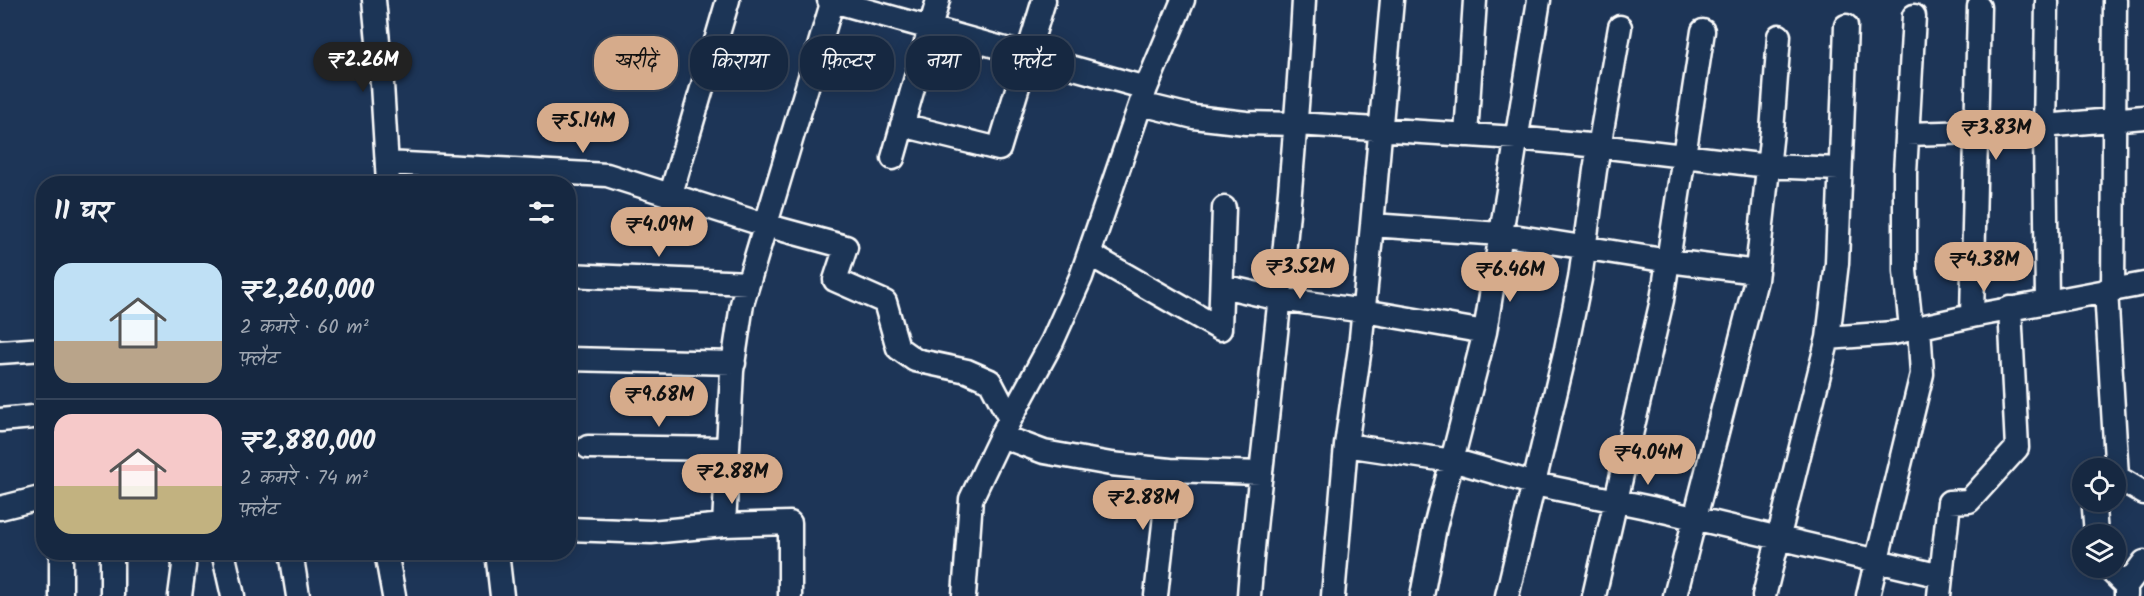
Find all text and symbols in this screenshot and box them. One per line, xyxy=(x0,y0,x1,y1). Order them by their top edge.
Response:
chip: खरीदें xyxy=(594,36,678,90)
chip: किराया xyxy=(690,36,788,90)
chip: फ़िल्टर xyxy=(800,36,894,90)
chip: नया xyxy=(906,36,980,90)
chip: फ़्लैट xyxy=(992,36,1074,90)
pin: ₹2.26M xyxy=(314,42,412,93)
text: ₹2.26M xyxy=(327,45,399,77)
pin: ₹5.14M xyxy=(534,103,632,154)
text: ₹5.14M xyxy=(551,106,615,138)
pin: ₹3.83M xyxy=(1947,110,2045,161)
text: ₹3.83M xyxy=(1961,113,2031,145)
text: 11 घर xyxy=(54,191,110,233)
icon: filters xyxy=(525,196,558,229)
pin: ₹4.09M xyxy=(610,207,708,258)
text: ₹4.09M xyxy=(625,210,693,242)
pin: ₹4.38M xyxy=(1935,242,2033,293)
text: ₹4.38M xyxy=(1949,245,2019,277)
pin: ₹3.52M xyxy=(1251,249,1349,300)
text: ₹3.52M xyxy=(1265,252,1335,284)
pin: ₹6.46M xyxy=(1461,252,1559,303)
text: ₹6.46M xyxy=(1475,255,1545,287)
text: ₹2,260,000 xyxy=(240,270,374,312)
icon: home xyxy=(102,287,174,359)
text: 2 कमरे · 60 m² xyxy=(240,312,369,344)
text: फ़्लैट xyxy=(240,344,278,376)
pin: ₹9.68M xyxy=(610,377,708,428)
text: ₹9.68M xyxy=(624,380,694,412)
text: ₹2,880,000 xyxy=(240,421,375,463)
pin: ₹4.04M xyxy=(1599,435,1697,486)
icon: home xyxy=(102,438,174,510)
text: ₹4.04M xyxy=(1613,438,1683,470)
pin: ₹2.88M xyxy=(683,454,781,505)
text: ₹2.88M xyxy=(696,457,768,489)
map controls xyxy=(2072,458,2126,578)
button: locate xyxy=(2072,458,2126,512)
text: 2 कमरे · 74 m² xyxy=(240,463,368,495)
pin: ₹2.88M xyxy=(1094,480,1192,531)
text: ₹2.88M xyxy=(1107,483,1179,515)
text: फ़्लैट xyxy=(240,495,278,527)
button: layers xyxy=(2072,524,2126,578)

